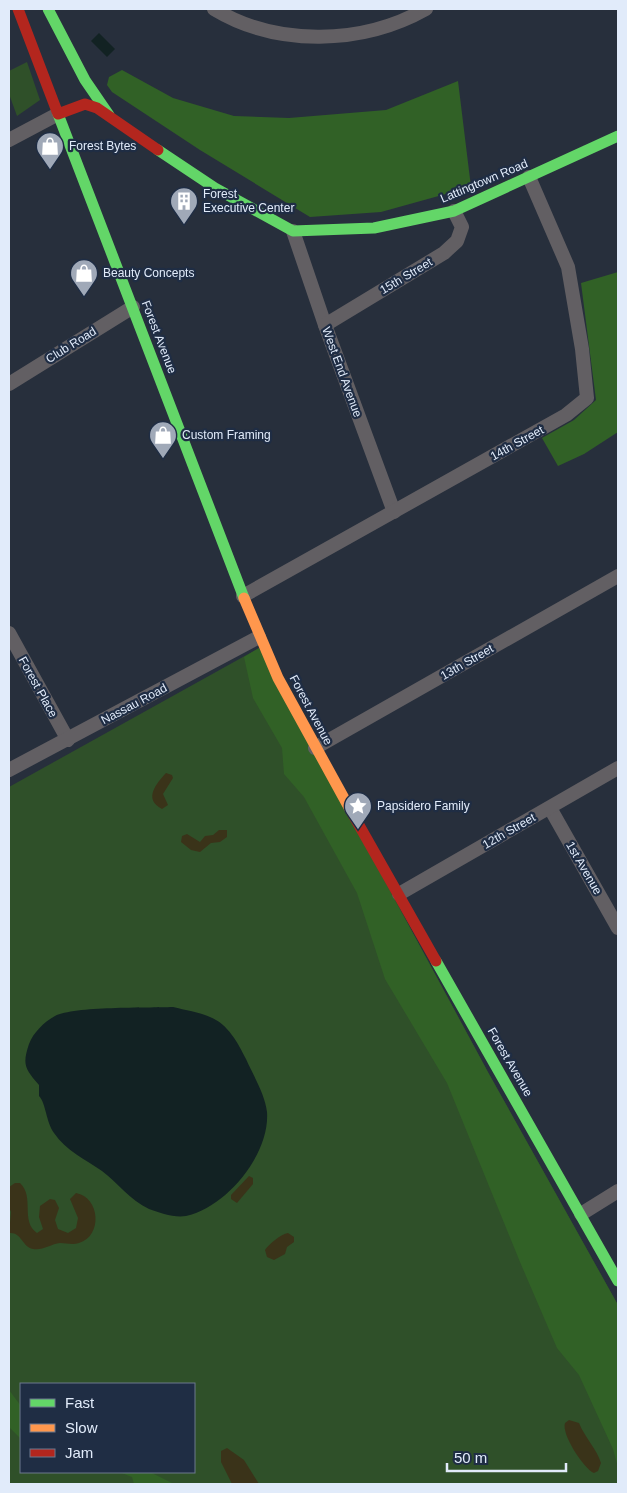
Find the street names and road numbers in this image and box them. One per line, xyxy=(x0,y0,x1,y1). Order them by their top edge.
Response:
street label: Lattingtown Road xyxy=(438,156,530,206)
street label: 15th Street xyxy=(377,255,435,297)
street label: Forest Avenue xyxy=(139,298,179,376)
street label: Club Road xyxy=(43,324,99,366)
street label: West End Avenue xyxy=(319,325,365,419)
street label: 14th Street xyxy=(488,422,547,463)
street label: 13th Street xyxy=(438,641,496,683)
street label: Forest Place xyxy=(16,654,61,720)
street label: Forest Avenue xyxy=(287,673,335,748)
street label: Nassau Road xyxy=(99,681,169,727)
street label: 12th Street xyxy=(480,810,538,852)
street label: 1st Avenue xyxy=(563,839,605,897)
street label: Forest Avenue xyxy=(485,1025,536,1099)

